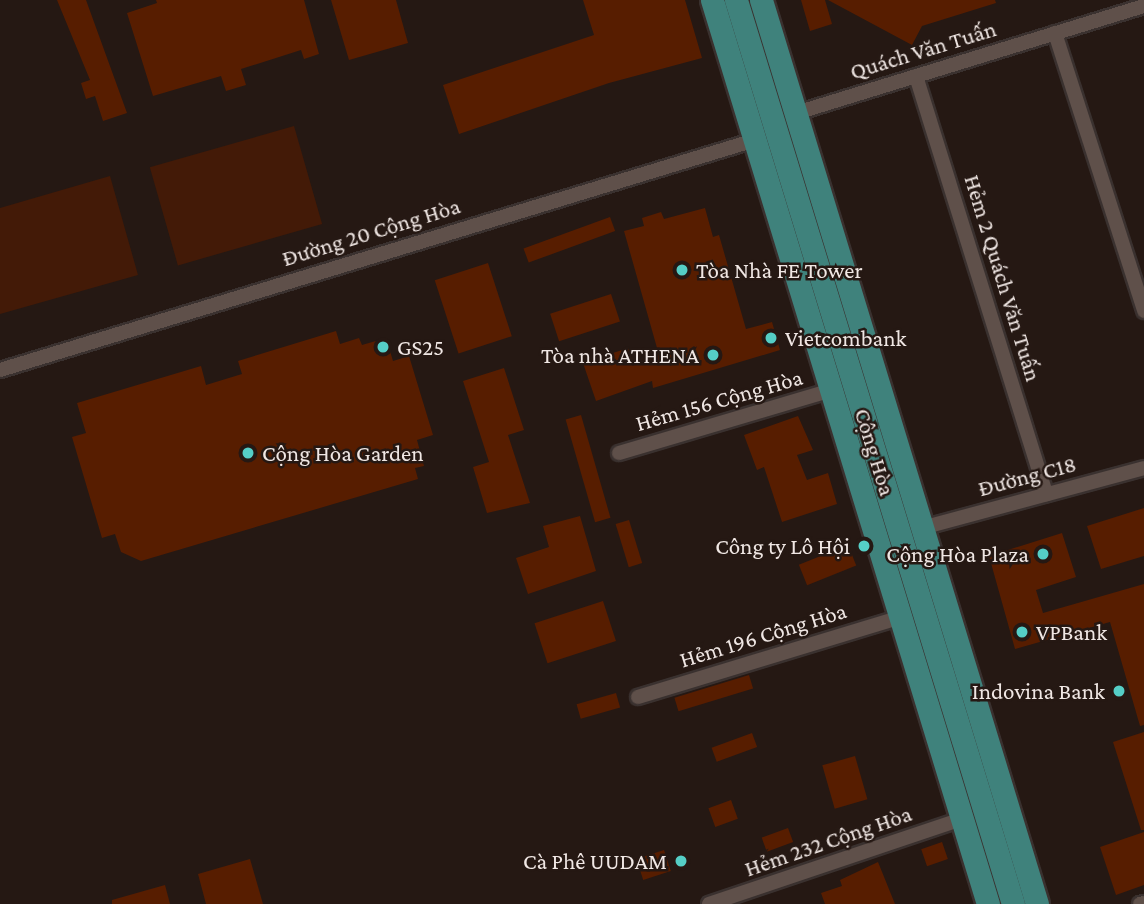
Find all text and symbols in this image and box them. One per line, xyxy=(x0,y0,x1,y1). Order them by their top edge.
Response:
street label: Quách Văn Tuấn xyxy=(847,15,999,85)
street label: Hẻm 2 Quách Văn Tuấn xyxy=(958,171,1048,385)
street label: Đường 20 Cộng Hòa xyxy=(279,192,463,272)
place label: Tòa Nhà FE Tower xyxy=(696,256,863,284)
marker: Tòa Nhà FE Tower xyxy=(674,262,690,278)
place label: Vietcombank xyxy=(785,324,906,352)
marker: Vietcombank xyxy=(763,330,779,346)
place label: GS25 xyxy=(397,333,444,361)
marker: GS25 xyxy=(375,339,391,355)
place label: Tòa nhà ATHENA xyxy=(541,341,699,369)
marker: Tòa nhà ATHENA xyxy=(705,347,721,363)
street label: Hẻm 156 Cộng Hòa xyxy=(632,363,806,437)
street label: Cộng Hòa xyxy=(849,405,901,499)
place label: Cộng Hòa Garden xyxy=(262,439,424,467)
marker: Cộng Hòa Garden xyxy=(240,445,256,461)
street label: Đường C18 xyxy=(975,450,1079,502)
place label: Công ty Lô Hội xyxy=(715,532,850,560)
marker: Công ty Lô Hội xyxy=(856,538,872,554)
place label: Cộng Hòa Plaza xyxy=(886,540,1029,568)
marker: Cộng Hòa Plaza xyxy=(1035,546,1051,562)
street label: Hẻm 196 Cộng Hòa xyxy=(676,596,850,674)
place label: VPBank xyxy=(1036,618,1107,646)
marker: VPBank xyxy=(1014,624,1030,640)
place label: Indovina Bank xyxy=(972,677,1105,705)
marker: Indovina Bank xyxy=(1111,683,1127,699)
street label: Hẻm 232 Cộng Hòa xyxy=(741,799,915,883)
place label: Cà Phê UUDAM xyxy=(523,847,667,875)
marker: Cà Phê UUDAM xyxy=(673,853,689,869)

